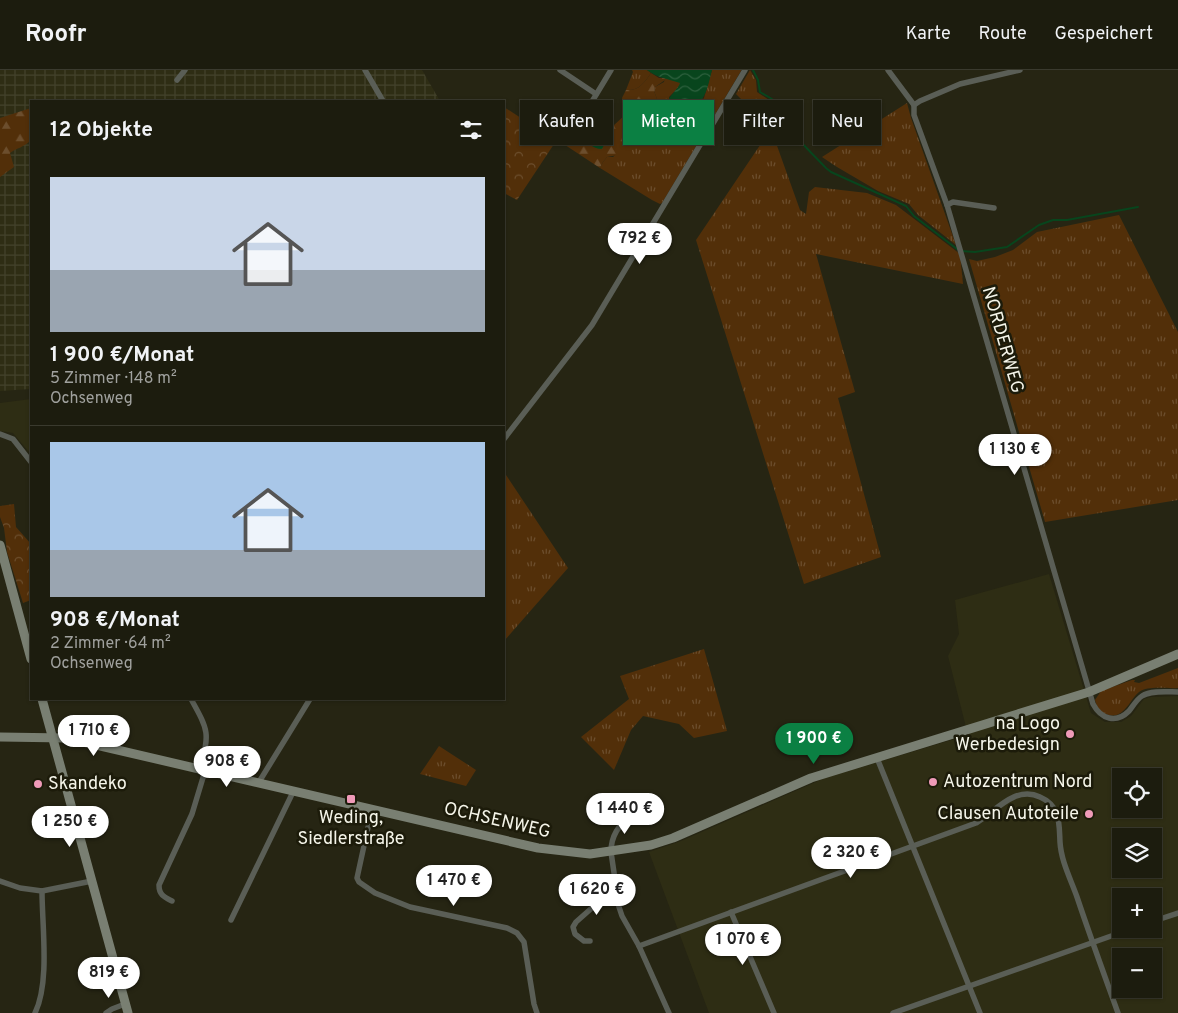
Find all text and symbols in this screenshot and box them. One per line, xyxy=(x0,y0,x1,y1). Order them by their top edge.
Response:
text: Roofr xyxy=(25,20,87,50)
text: Karte xyxy=(906,23,951,46)
text: Route xyxy=(979,23,1027,46)
text: Gespeichert xyxy=(1055,23,1153,46)
chip: Kaufen xyxy=(520,100,613,145)
chip: Mieten xyxy=(623,100,714,145)
chip: Filter xyxy=(724,100,803,145)
chip: Neu xyxy=(813,100,881,145)
icon: filters xyxy=(457,116,485,144)
text: 12 Objekte xyxy=(50,117,153,144)
icon: home xyxy=(223,209,313,299)
pin: 792 € xyxy=(605,222,675,265)
text: 792 € xyxy=(619,229,661,249)
street label: NORDERWEG xyxy=(976,284,1028,396)
text: 1 900 €/Monat xyxy=(50,342,194,369)
text: 5 Zimmer · 148 m² xyxy=(50,369,177,389)
text: Ochsenweg xyxy=(50,389,133,409)
pin: 1 130 € xyxy=(969,434,1061,476)
text: 1 130 € xyxy=(990,440,1040,460)
icon: home xyxy=(223,475,313,565)
text: 908 €/Monat xyxy=(50,607,180,634)
text: 2 Zimmer · 64 m² xyxy=(50,634,171,654)
text: Ochsenweg xyxy=(50,654,133,674)
place label: na Logo Werbedesign xyxy=(955,713,1060,757)
pin: 1 710 € xyxy=(48,714,140,757)
text: 1 710 € xyxy=(69,721,119,741)
pin: 1 900 € xyxy=(768,722,860,765)
marker: na Logo Werbedesign xyxy=(1064,728,1076,740)
text: 1 900 € xyxy=(786,729,842,749)
pin: 908 € xyxy=(192,746,262,788)
text: 908 € xyxy=(205,752,249,772)
map controls xyxy=(1112,768,1162,998)
button: locate xyxy=(1112,768,1162,818)
place label: Autozentrum Nord xyxy=(943,771,1092,794)
place label: Skandeko xyxy=(48,773,127,796)
marker: Autozentrum Nord xyxy=(927,776,939,788)
marker: Skandeko xyxy=(32,778,44,790)
pin: 1 440 € xyxy=(579,792,671,835)
marker: Weding, Siedlerstraße xyxy=(345,793,357,805)
street label: OCHSENWEG xyxy=(441,798,553,844)
text: 1 440 € xyxy=(597,799,653,819)
place label: Clausen Autoteile xyxy=(937,803,1079,826)
pin: 1 250 € xyxy=(24,806,116,848)
place label: Weding, Siedlerstraße xyxy=(298,807,404,851)
marker: Clausen Autoteile xyxy=(1083,808,1095,820)
text: 1 250 € xyxy=(43,812,97,832)
button: layers xyxy=(1112,828,1162,878)
pin: 2 320 € xyxy=(805,836,897,879)
text: 2 320 € xyxy=(822,843,880,863)
pin: 1 470 € xyxy=(408,864,500,907)
text: 1 470 € xyxy=(427,871,481,891)
pin: 1 620 € xyxy=(551,874,643,916)
text: 1 620 € xyxy=(570,880,624,900)
button: + xyxy=(1112,888,1162,938)
pin: 1 070 € xyxy=(697,924,789,966)
text: 1 070 € xyxy=(716,930,770,950)
button: − xyxy=(1112,948,1162,998)
pin: 819 € xyxy=(74,956,144,999)
text: 819 € xyxy=(89,963,129,983)

